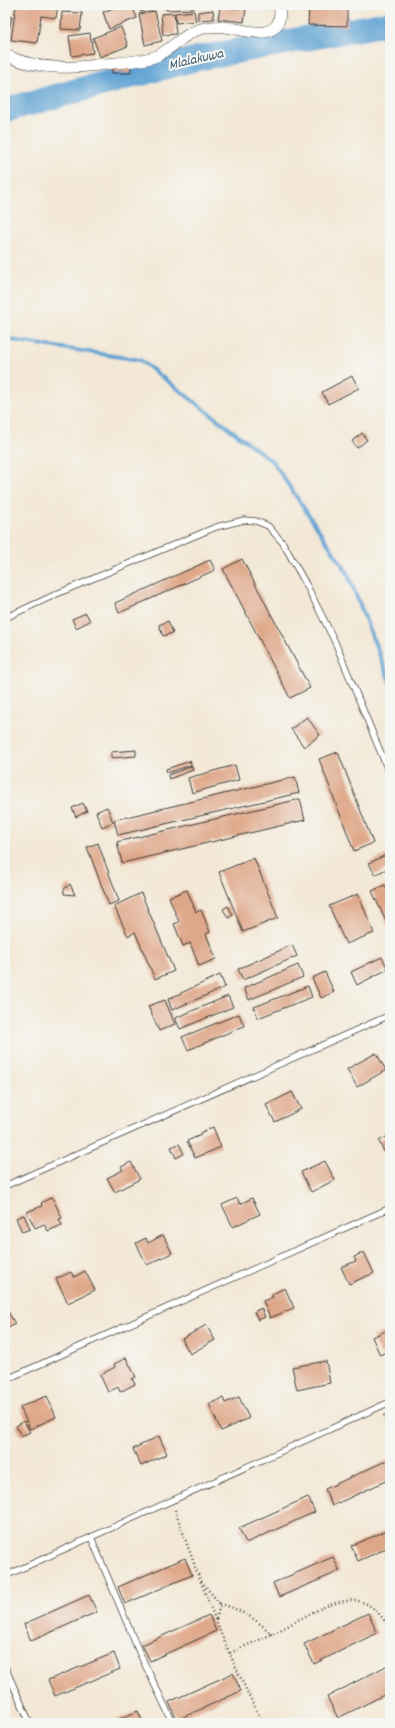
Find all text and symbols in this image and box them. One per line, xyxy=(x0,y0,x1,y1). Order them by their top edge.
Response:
water label: Mlalakuwa xyxy=(167,44,227,76)

